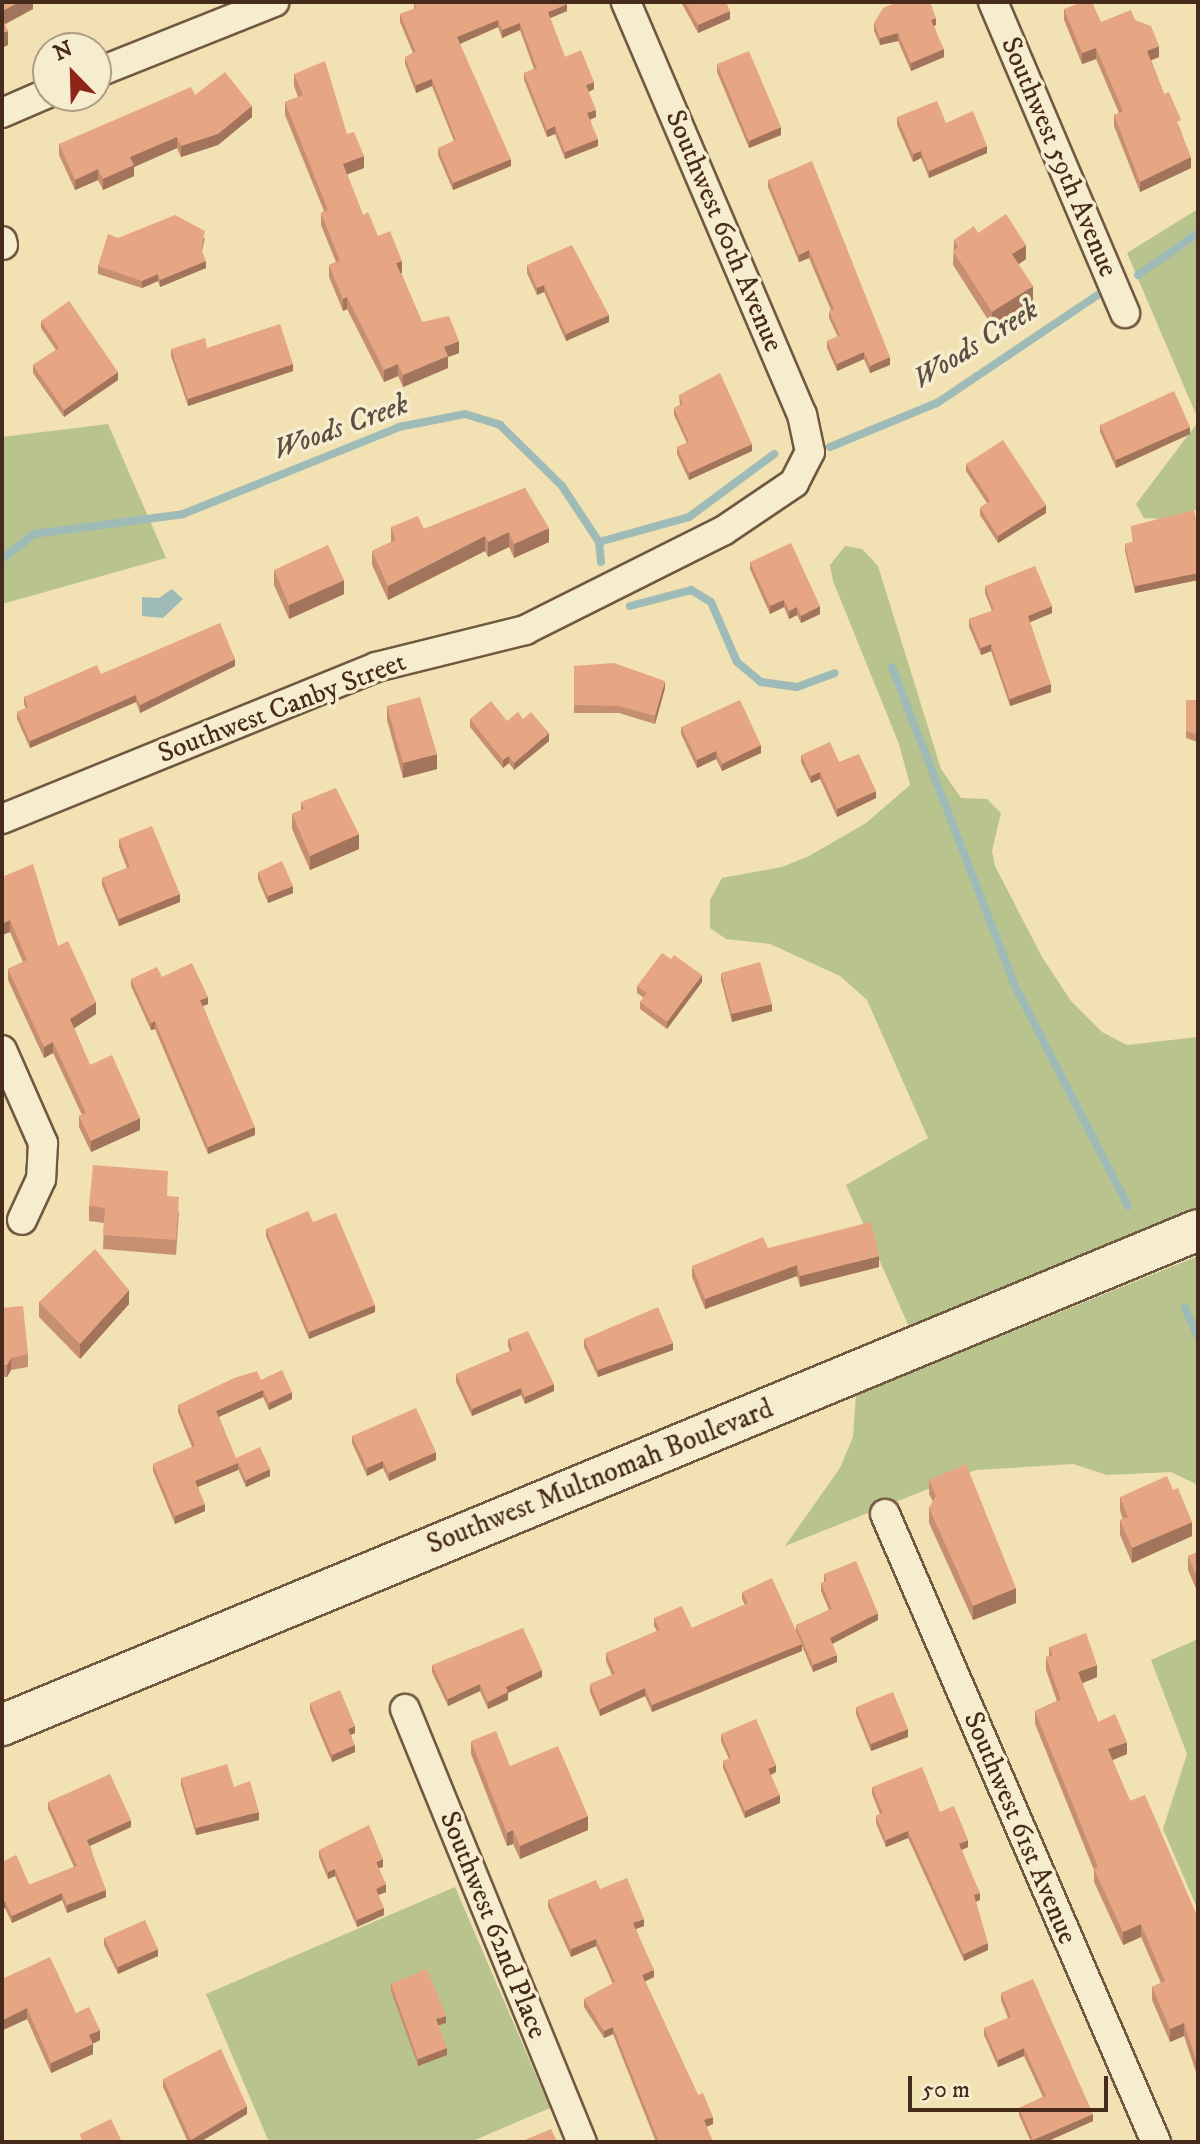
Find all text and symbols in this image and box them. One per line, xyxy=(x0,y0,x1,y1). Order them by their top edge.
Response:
north arrow xyxy=(32,32,112,112)
street label: Southwest 59th Avenue xyxy=(993,32,1125,282)
text: N xyxy=(50,35,77,67)
street label: Southwest 60th Avenue xyxy=(658,105,790,357)
water label: Woods Creek xyxy=(906,292,1046,398)
water label: Woods Creek xyxy=(268,387,414,469)
street label: Southwest Canby Street xyxy=(153,645,411,771)
street label: Southwest Multnomah Boulevard xyxy=(422,1392,778,1562)
street label: Southwest 61st Avenue xyxy=(956,1707,1084,1949)
street label: Southwest 62nd Place xyxy=(432,1807,554,2043)
scale bar xyxy=(912,2060,1112,2110)
text: 50 m xyxy=(922,2075,970,2105)

